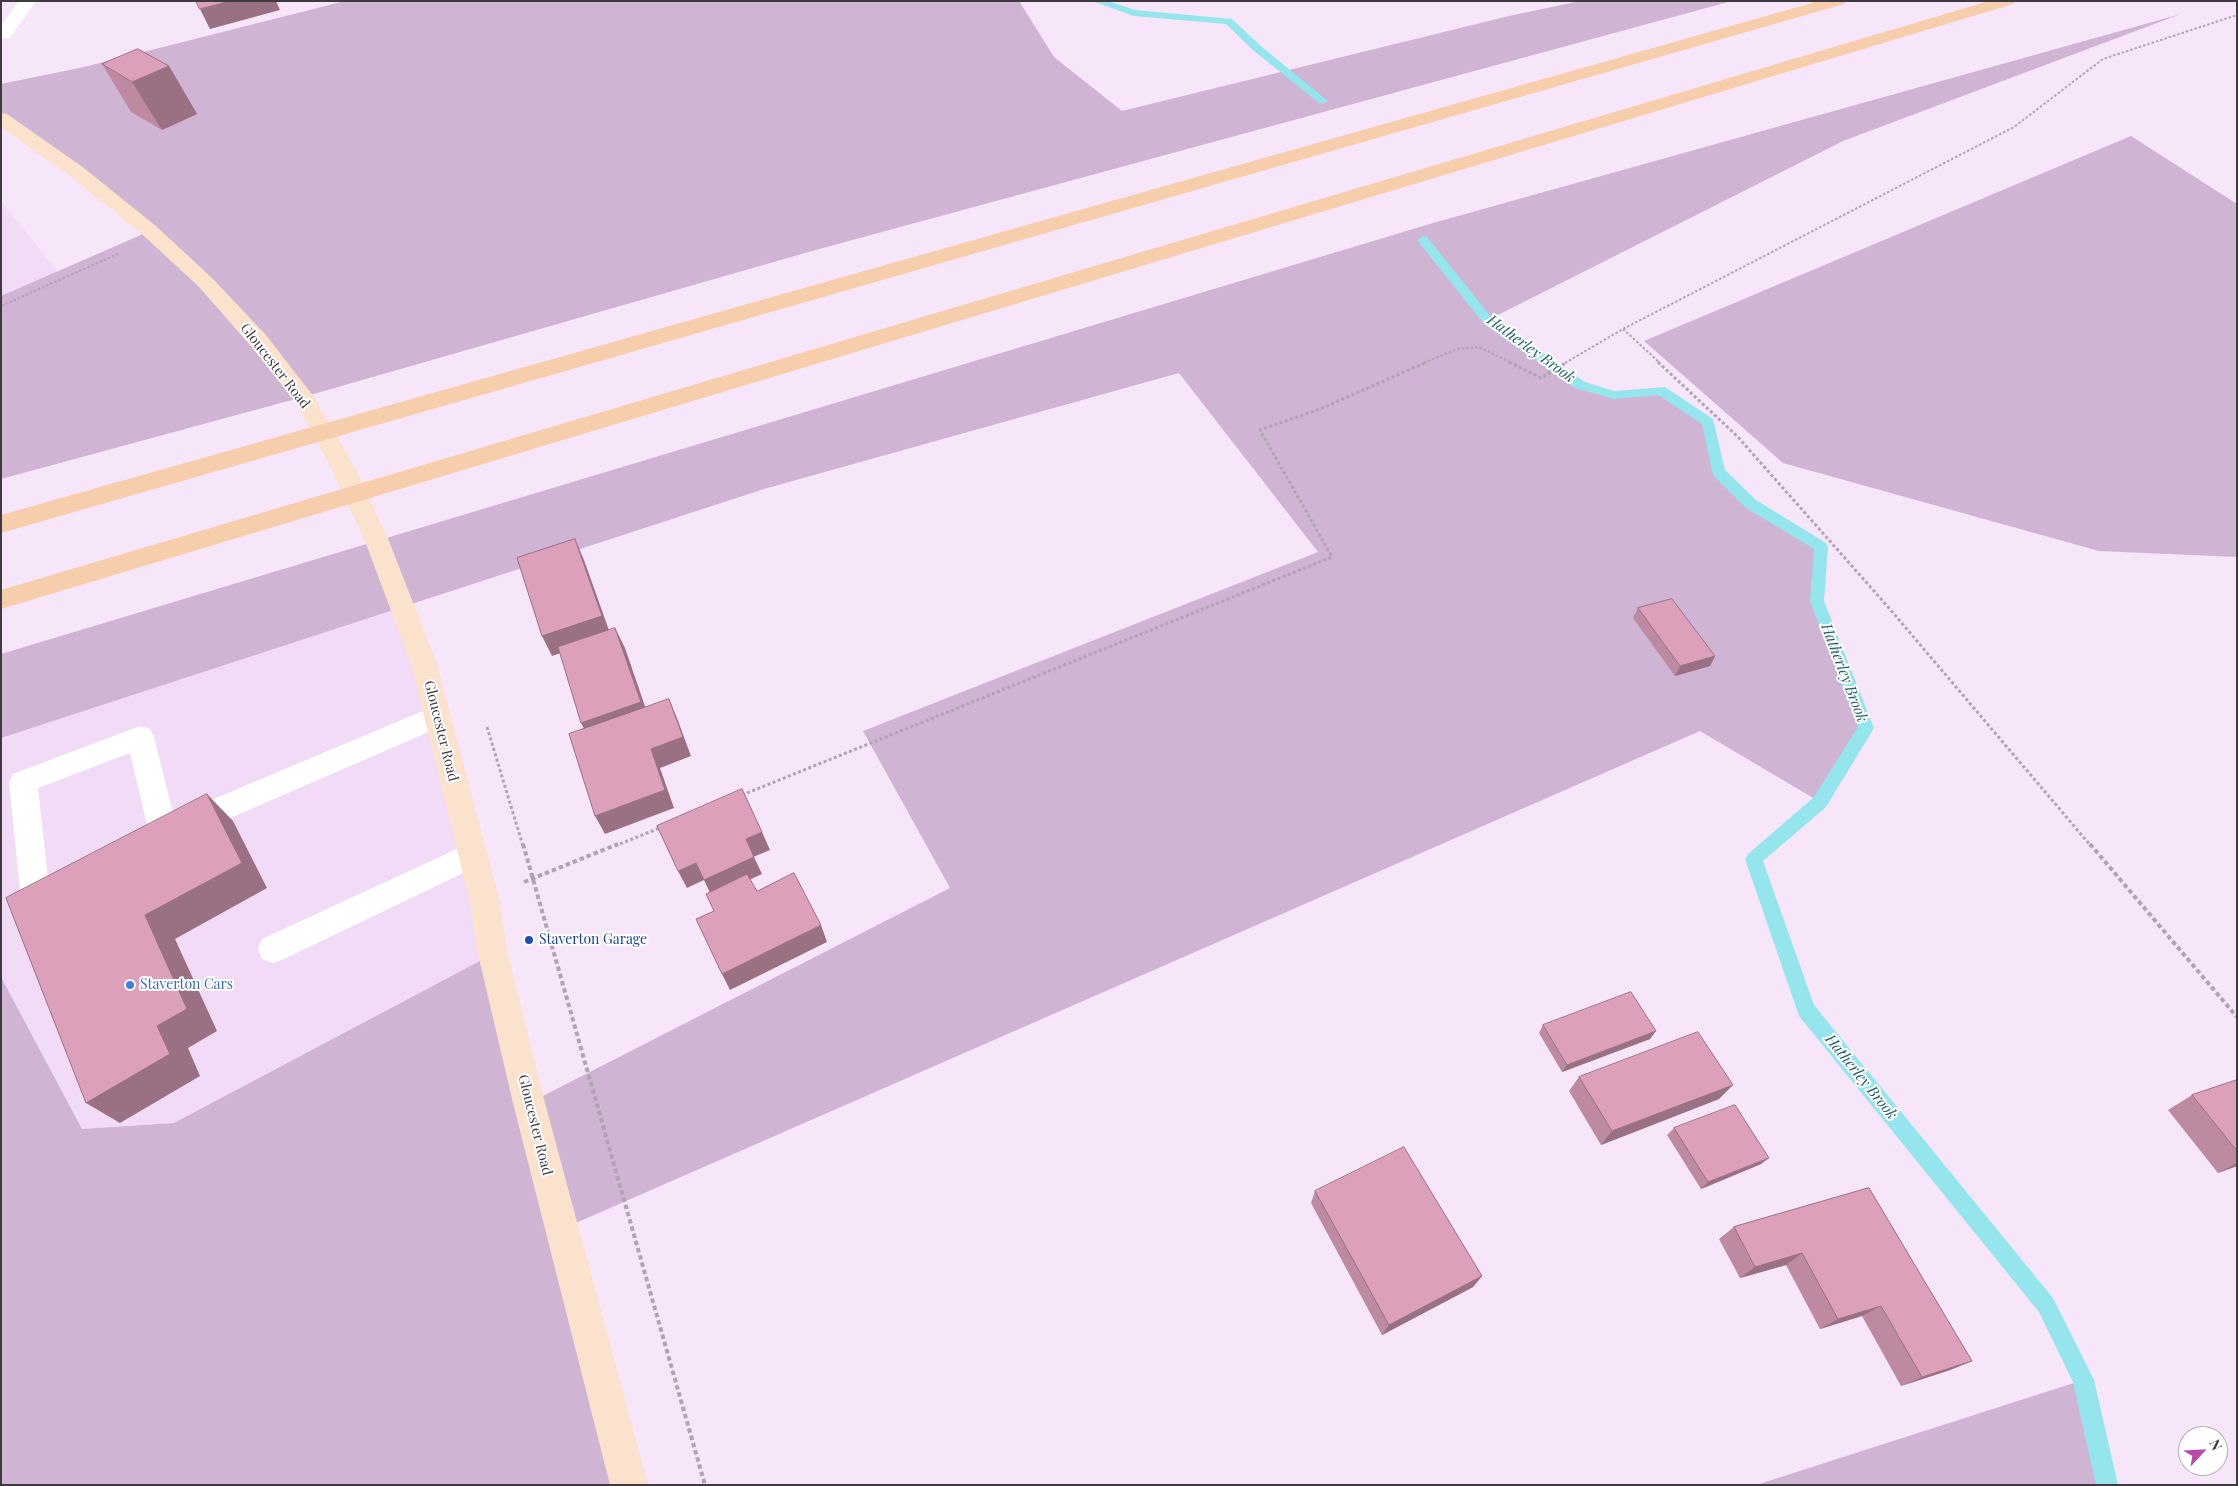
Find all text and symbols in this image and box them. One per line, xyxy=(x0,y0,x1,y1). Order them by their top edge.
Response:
water label: Hatherley Brook xyxy=(1484,311,1578,387)
street label: Gloucester Road xyxy=(237,320,313,412)
water label: Hatherley Brook xyxy=(1817,621,1871,725)
street label: Gloucester Road xyxy=(420,679,462,783)
place label: Staverton Garage xyxy=(539,932,647,948)
marker: Staverton Garage xyxy=(523,934,535,946)
place label: Staverton Cars xyxy=(140,977,233,993)
marker: Staverton Cars xyxy=(124,979,136,991)
water label: Hatherley Brook xyxy=(1821,1031,1901,1123)
street label: Gloucester Road xyxy=(514,1073,556,1177)
north arrow xyxy=(2178,1426,2228,1476)
text: N xyxy=(2205,1436,2227,1453)

